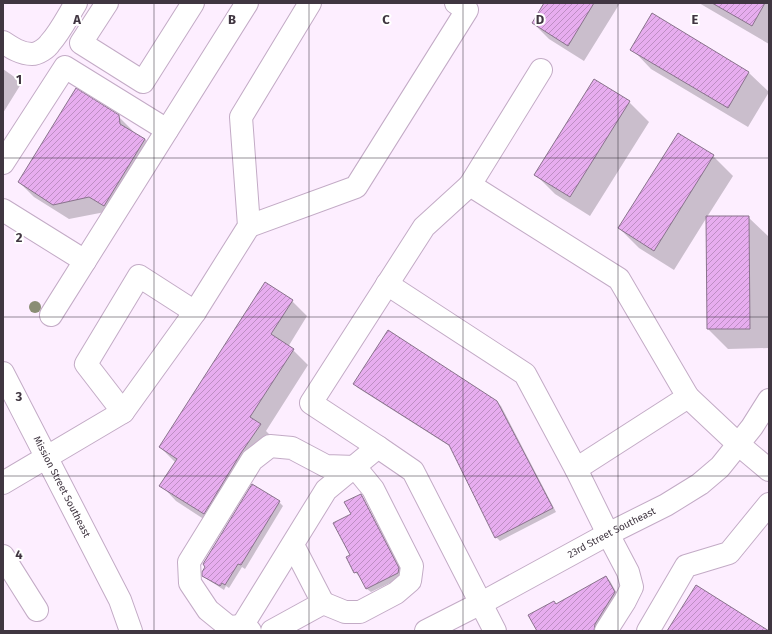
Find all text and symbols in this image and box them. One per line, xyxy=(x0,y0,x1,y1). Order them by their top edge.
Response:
text: A xyxy=(72,12,81,27)
text: B xyxy=(228,12,236,27)
text: C xyxy=(382,12,390,27)
text: D xyxy=(536,12,545,27)
text: E xyxy=(692,12,699,27)
text: 1 xyxy=(16,72,22,87)
text: 2 xyxy=(16,230,23,245)
text: 3 xyxy=(15,389,23,404)
street label: Mission Street Southeast xyxy=(31,434,93,540)
street label: 23rd Street Southeast xyxy=(566,505,658,561)
text: 4 xyxy=(15,547,23,562)

